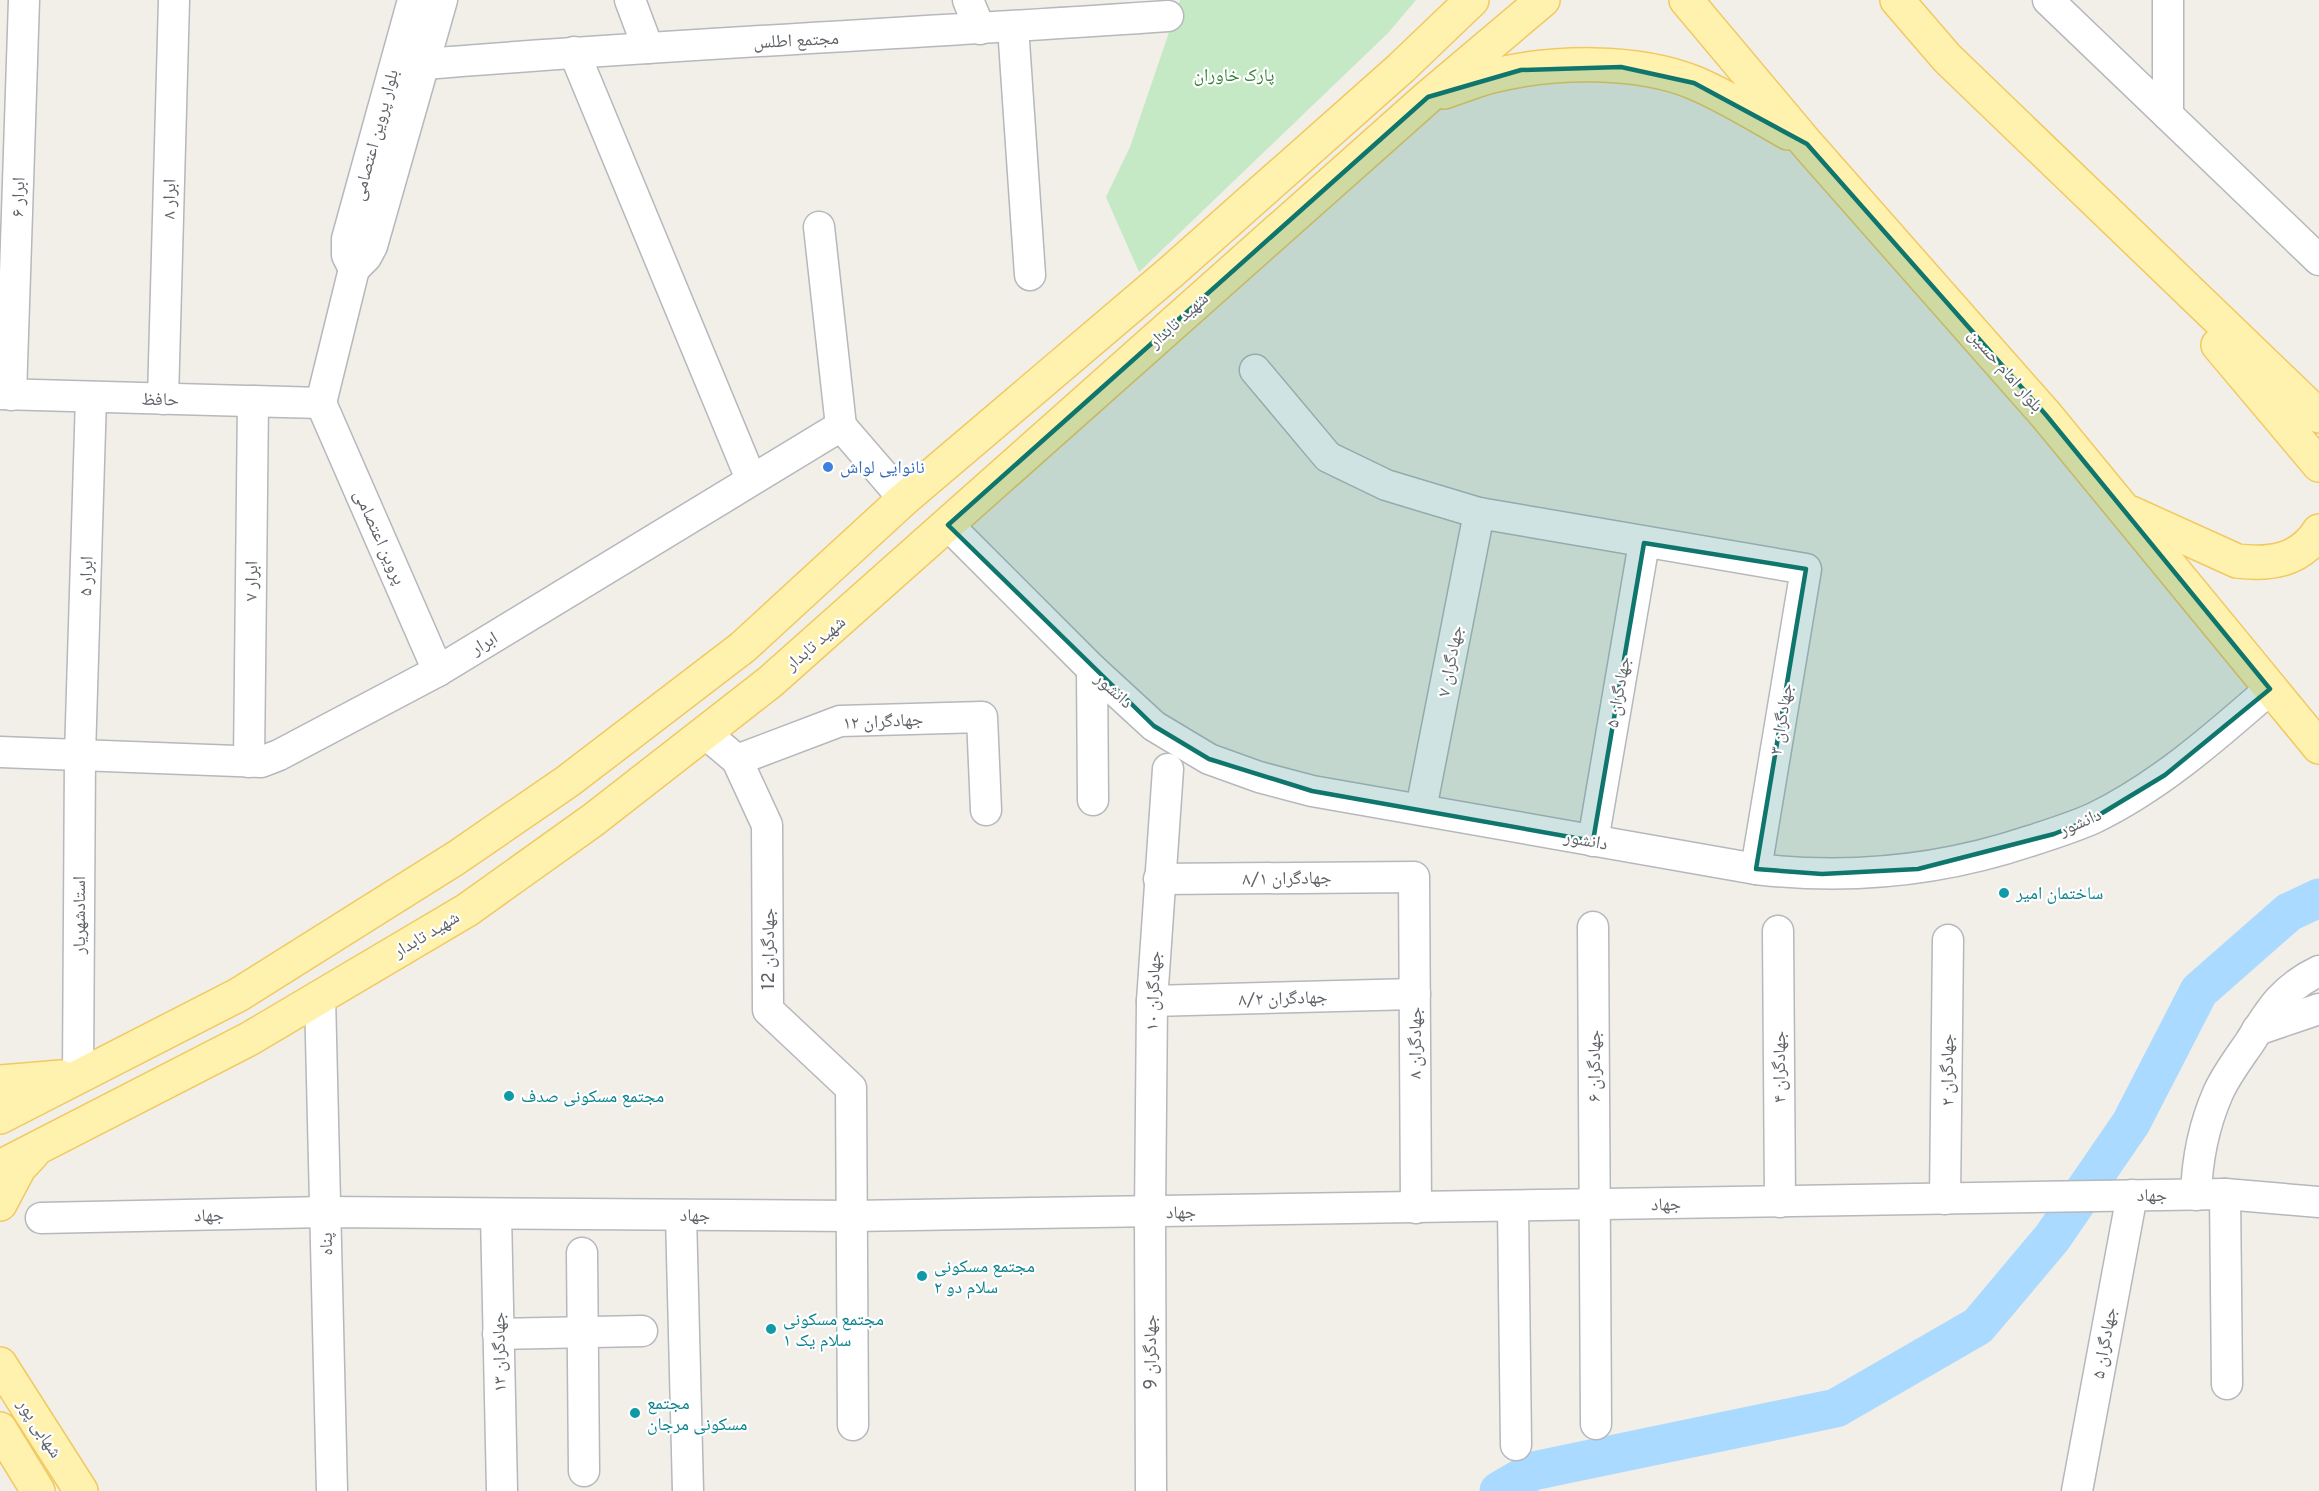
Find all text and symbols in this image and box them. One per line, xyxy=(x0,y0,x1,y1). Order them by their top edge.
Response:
street label: مجتمع اطلس xyxy=(753,28,840,55)
park label: پارک خاوران xyxy=(1193,65,1275,88)
street label: بلوار پروین اعتصامی xyxy=(348,67,405,204)
street label: ابرار ۶ xyxy=(7,177,32,217)
street label: ابرار ۸ xyxy=(159,179,182,219)
street label: شهید تابدار xyxy=(1143,288,1214,355)
street label: بلوار امام حسین xyxy=(1962,324,2048,418)
street label: حافظ xyxy=(141,389,179,412)
place label: نانوایی لواش xyxy=(840,457,925,480)
marker: نانوایی لواش xyxy=(821,460,835,474)
street label: پروین اعتصامی xyxy=(347,486,410,589)
street label: ابرار ۵ xyxy=(75,556,100,596)
street label: ابرار ۷ xyxy=(241,561,264,601)
street label: شهید تابدار xyxy=(780,611,851,678)
street label: جهادگران ۷ xyxy=(1433,624,1470,699)
street label: ابرار xyxy=(466,627,503,662)
street label: جهادگران ۵ xyxy=(1602,655,1637,730)
street label: دانشور xyxy=(1088,667,1137,714)
street label: جهادگران ۳ xyxy=(1765,682,1799,757)
street label: جهادگران ۱۲ xyxy=(842,709,924,736)
street label: دانشور xyxy=(2055,804,2105,843)
street label: دانشور xyxy=(1561,826,1609,857)
street label: جهادگران ۸/۱ xyxy=(1242,867,1332,892)
street label: استادشهریار xyxy=(69,876,92,955)
place label: ساختمان امیر xyxy=(2015,883,2103,906)
marker: ساختمان امیر xyxy=(1997,886,2011,900)
street label: شهید تابدار xyxy=(389,907,464,965)
street label: جهادگران 12 xyxy=(758,908,781,990)
street label: جهادگران ۱۰ xyxy=(1142,951,1167,1032)
street label: جهادگران ۸/۲ xyxy=(1238,986,1328,1013)
street label: جهادگران ۸ xyxy=(1405,1007,1428,1079)
street label: جهادگران ۶ xyxy=(1584,1030,1607,1102)
street label: جهادگران ۴ xyxy=(1769,1031,1792,1103)
street label: جهادگران ۲ xyxy=(1937,1034,1960,1106)
place label: مجتمع مسکونی صدف xyxy=(521,1086,664,1109)
marker: مجتمع مسکونی صدف xyxy=(502,1089,516,1103)
street label: جهاد xyxy=(2137,1185,2167,1208)
street label: جهاد xyxy=(1651,1194,1681,1217)
street label: جهاد xyxy=(1166,1202,1196,1225)
street label: جهاد xyxy=(194,1205,224,1228)
street label: جهاد xyxy=(680,1205,710,1228)
street label: پناه xyxy=(316,1232,339,1256)
place label: مجتمع مسکونی سلام دو ۲ xyxy=(934,1256,1035,1300)
marker: مجتمع مسکونی سلام دو ۲ xyxy=(915,1269,929,1283)
street label: جهادگران ۵ xyxy=(2088,1306,2123,1381)
place label: مجتمع مسکونی سلام یک ۱ xyxy=(783,1309,884,1353)
street label: جهادگران ۱۳ xyxy=(488,1312,513,1392)
street label: جهادگران 9 xyxy=(1140,1315,1163,1389)
marker: مجتمع مسکونی سلام یک ۱ xyxy=(764,1322,778,1336)
place label: مجتمع مسکونی مرجان xyxy=(647,1393,747,1437)
street label: شهابی پور xyxy=(10,1394,66,1463)
marker: مجتمع مسکونی مرجان xyxy=(628,1406,642,1420)

